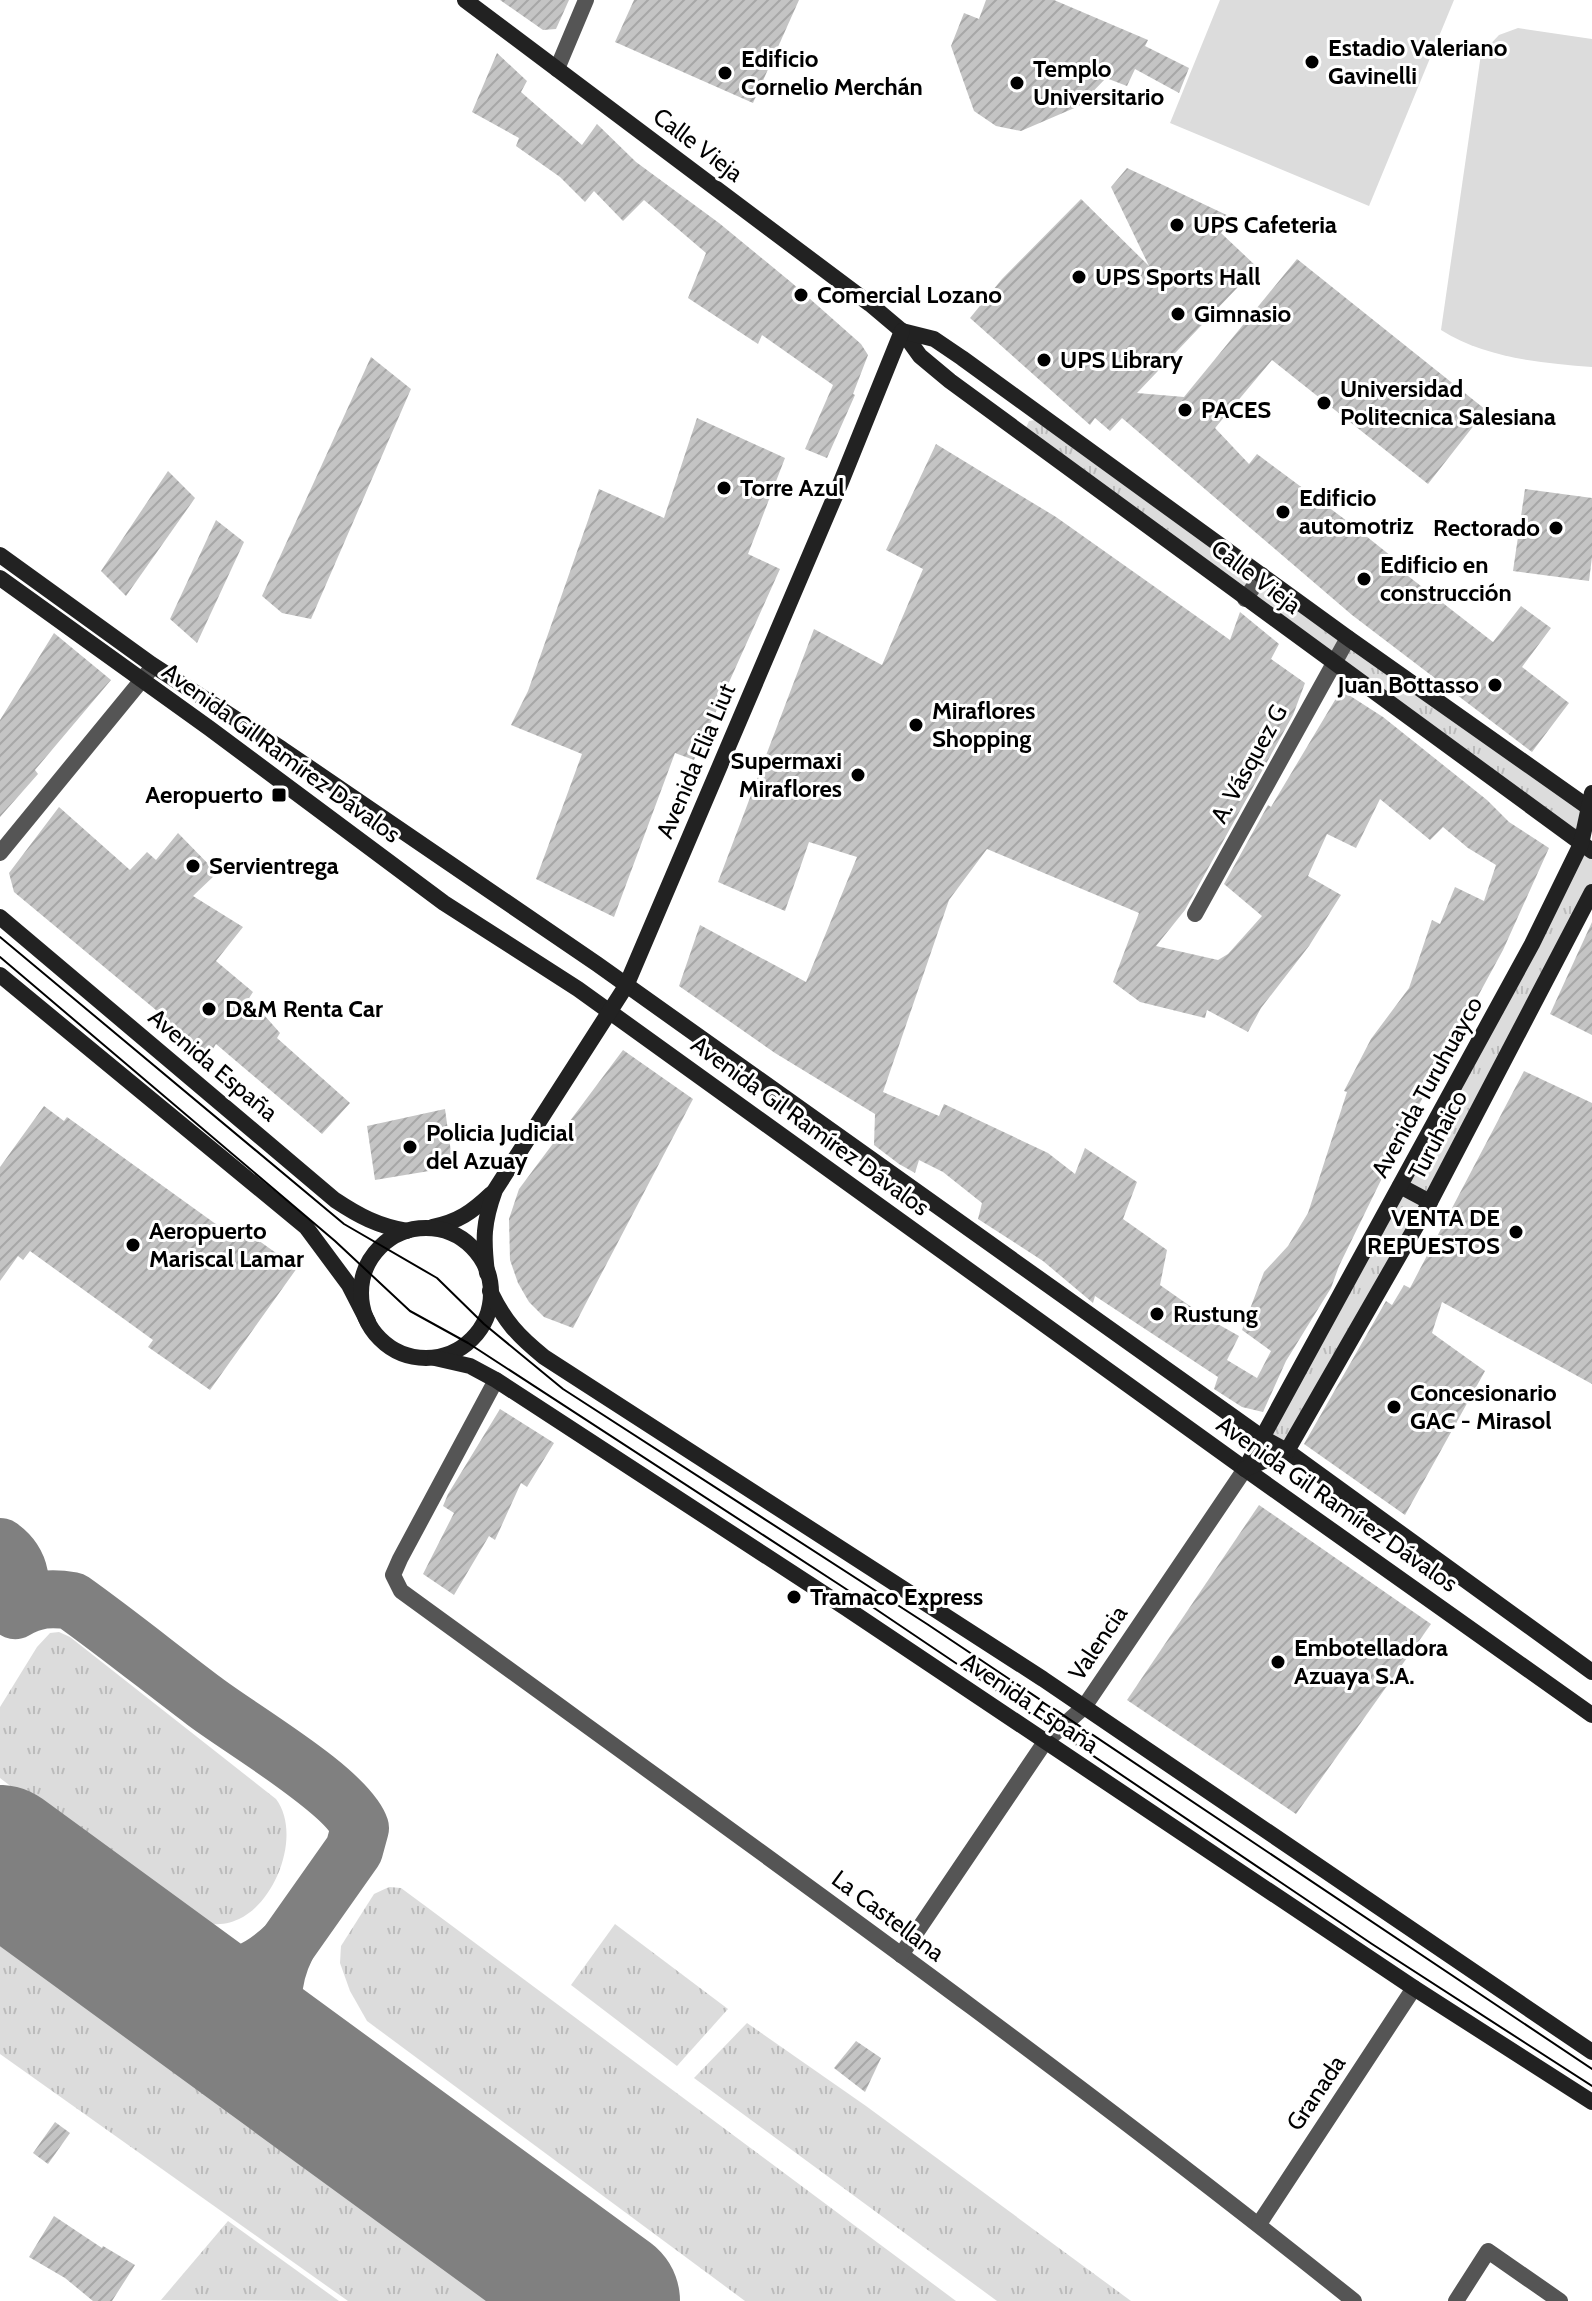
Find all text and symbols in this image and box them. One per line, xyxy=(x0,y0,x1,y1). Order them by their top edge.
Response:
place label: Estadio Valeriano Gavinelli xyxy=(1328,33,1508,90)
place label: Edificio Cornelio Merchán xyxy=(741,44,923,101)
marker: Estadio Valeriano Gavinelli xyxy=(1303,53,1321,71)
place label: Templo Universitario xyxy=(1033,54,1165,111)
marker: Edificio Cornelio Merchán xyxy=(716,64,734,82)
marker: Templo Universitario xyxy=(1008,74,1026,92)
street label: Calle Vieja xyxy=(648,101,749,188)
place label: UPS Cafeteria xyxy=(1193,210,1337,239)
marker: UPS Cafeteria xyxy=(1168,216,1186,234)
place label: UPS Sports Hall xyxy=(1095,262,1261,291)
marker: UPS Sports Hall xyxy=(1070,268,1088,286)
place label: Comercial Lozano xyxy=(817,280,1002,309)
marker: Comercial Lozano xyxy=(792,286,810,304)
place label: Gimnasio xyxy=(1194,299,1291,328)
marker: Gimnasio xyxy=(1169,305,1187,323)
place label: UPS Library xyxy=(1060,345,1183,374)
marker: UPS Library xyxy=(1035,351,1053,369)
place label: Universidad Politecnica Salesiana xyxy=(1340,374,1556,431)
marker: Universidad Politecnica Salesiana xyxy=(1315,394,1333,412)
place label: PACES xyxy=(1201,395,1271,424)
marker: PACES xyxy=(1176,401,1194,419)
place label: Torre Azul xyxy=(740,473,845,502)
marker: Torre Azul xyxy=(715,479,733,497)
place label: Edificio automotriz xyxy=(1299,483,1414,540)
marker: Edificio automotriz xyxy=(1274,503,1292,521)
place label: Rectorado xyxy=(1433,513,1540,542)
marker: Rectorado xyxy=(1547,519,1565,537)
street label: Calle Vieja xyxy=(1206,533,1307,620)
place label: Edificio en construcción xyxy=(1380,550,1512,607)
marker: Edificio en construcción xyxy=(1355,570,1373,588)
street label: Avenida Gil Ramírez Dávalos xyxy=(157,656,406,849)
place label: Juan Bottasso xyxy=(1337,670,1479,699)
marker: Juan Bottasso xyxy=(1486,676,1504,694)
street label: Avenida Elia Liut xyxy=(650,679,741,843)
place label: Miraflores Shopping xyxy=(932,696,1035,753)
street label: A. Vásquez G xyxy=(1204,699,1293,828)
marker: Miraflores Shopping xyxy=(907,716,925,734)
place label: Supermaxi Miraflores xyxy=(731,746,842,803)
marker: Supermaxi Miraflores xyxy=(849,766,867,784)
place label: Aeropuerto xyxy=(145,780,263,809)
marker: Aeropuerto xyxy=(270,786,288,804)
place label: Servientrega xyxy=(209,851,339,880)
marker: Servientrega xyxy=(184,857,202,875)
street label: Avenida Turuhuayco xyxy=(1365,991,1488,1182)
place label: D&M Renta Car xyxy=(225,994,383,1023)
marker: D&M Renta Car xyxy=(200,1000,218,1018)
street label: Avenida España xyxy=(143,1002,284,1127)
street label: Avenida Gil Ramírez Dávalos xyxy=(686,1029,935,1222)
street label: Turuhaico xyxy=(1402,1085,1473,1184)
place label: Policia Judicial del Azuay xyxy=(426,1118,574,1175)
marker: Policia Judicial del Azuay xyxy=(401,1138,419,1156)
place label: VENTA DE REPUESTOS xyxy=(1367,1203,1500,1260)
place label: Aeropuerto Mariscal Lamar xyxy=(149,1216,304,1273)
marker: VENTA DE REPUESTOS xyxy=(1507,1223,1525,1241)
marker: Aeropuerto Mariscal Lamar xyxy=(124,1236,142,1254)
place label: Rustung xyxy=(1173,1299,1258,1328)
marker: Rustung xyxy=(1148,1305,1166,1323)
place label: Concesionario GAC - Mirasol xyxy=(1410,1378,1557,1435)
marker: Concesionario GAC - Mirasol xyxy=(1385,1398,1403,1416)
street label: Avenida Gil Ramírez Dávalos xyxy=(1211,1409,1463,1598)
place label: Tramaco Express xyxy=(810,1582,983,1611)
marker: Tramaco Express xyxy=(785,1588,803,1606)
street label: Valencia xyxy=(1062,1599,1133,1686)
place label: Embotelladora Azuaya S.A. xyxy=(1294,1633,1448,1690)
street label: Avenida España xyxy=(956,1646,1105,1759)
marker: Embotelladora Azuaya S.A. xyxy=(1269,1653,1287,1671)
street label: La Castellana xyxy=(826,1864,951,1968)
street label: Granada xyxy=(1280,2049,1352,2136)

